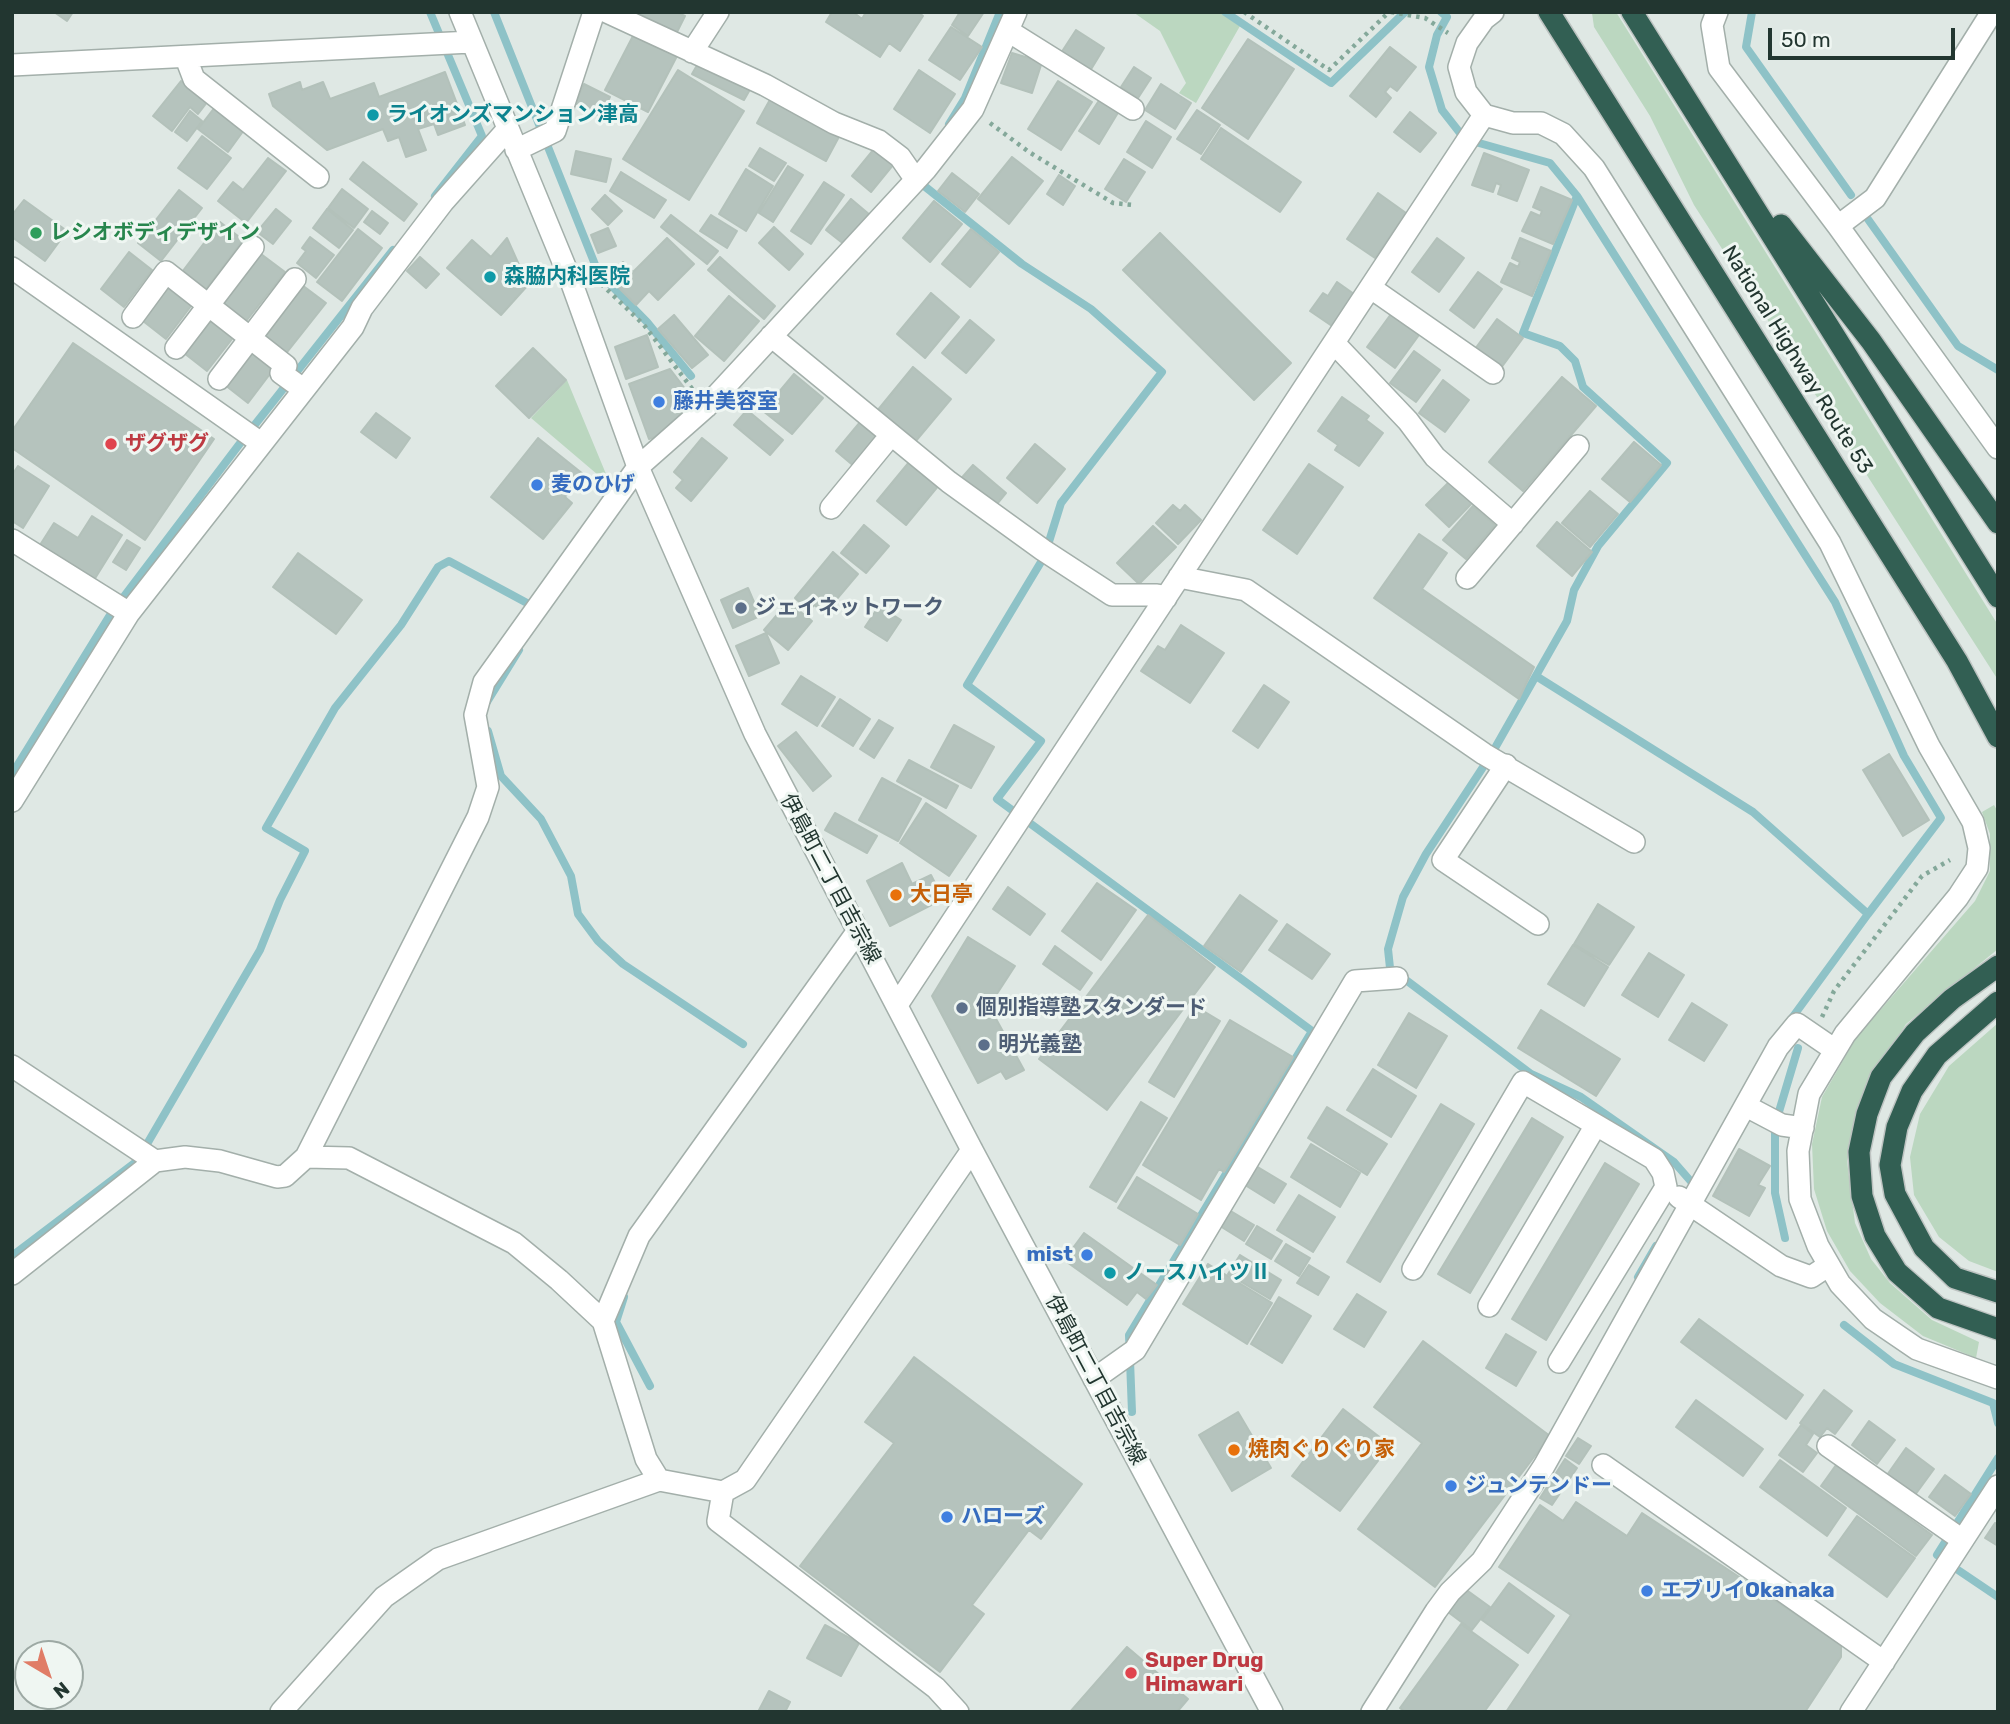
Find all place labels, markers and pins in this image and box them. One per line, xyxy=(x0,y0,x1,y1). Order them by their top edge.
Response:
place label: ライオンズマンション津高 xyxy=(387,102,639,128)
marker: ライオンズマンション津高 xyxy=(365,107,381,123)
place label: レシオボディデザイン xyxy=(50,220,260,246)
marker: レシオボディデザイン xyxy=(28,225,44,241)
place label: 森脇内科医院 xyxy=(504,264,630,290)
marker: 森脇内科医院 xyxy=(482,269,498,285)
place label: 藤井美容室 xyxy=(673,389,778,415)
marker: 藤井美容室 xyxy=(651,394,667,410)
place label: ザグザグ xyxy=(125,431,209,457)
marker: ザグザグ xyxy=(103,436,119,452)
place label: 麦のひげ xyxy=(551,472,635,498)
marker: 麦のひげ xyxy=(529,477,545,493)
place label: ジェイネットワーク xyxy=(755,595,944,621)
marker: ジェイネットワーク xyxy=(733,600,749,616)
place label: 大日亭 xyxy=(910,882,973,908)
marker: 大日亭 xyxy=(888,887,904,903)
place label: 個別指導塾スタンダード xyxy=(976,995,1207,1021)
marker: 個別指導塾スタンダード xyxy=(954,1000,970,1016)
place label: 明光義塾 xyxy=(998,1032,1082,1058)
marker: 明光義塾 xyxy=(976,1037,992,1053)
place label: mist xyxy=(1026,1242,1073,1268)
marker: mist xyxy=(1079,1247,1095,1263)
place label: ノースハイツⅡ xyxy=(1124,1260,1271,1286)
marker: ノースハイツⅡ xyxy=(1102,1265,1118,1281)
place label: 焼肉ぐりぐり家 xyxy=(1248,1437,1395,1463)
marker: 焼肉ぐりぐり家 xyxy=(1226,1442,1242,1458)
place label: ジュンテンドー xyxy=(1465,1473,1612,1499)
marker: ジュンテンドー xyxy=(1443,1478,1459,1494)
place label: ハローズ xyxy=(961,1504,1045,1530)
marker: ハローズ xyxy=(939,1509,955,1525)
place label: エブリイOkanaka xyxy=(1661,1578,1835,1604)
marker: エブリイOkanaka xyxy=(1639,1583,1655,1599)
place label: Super Drug Himawari xyxy=(1145,1648,1263,1698)
marker: Super Drug Himawari xyxy=(1123,1665,1139,1681)

